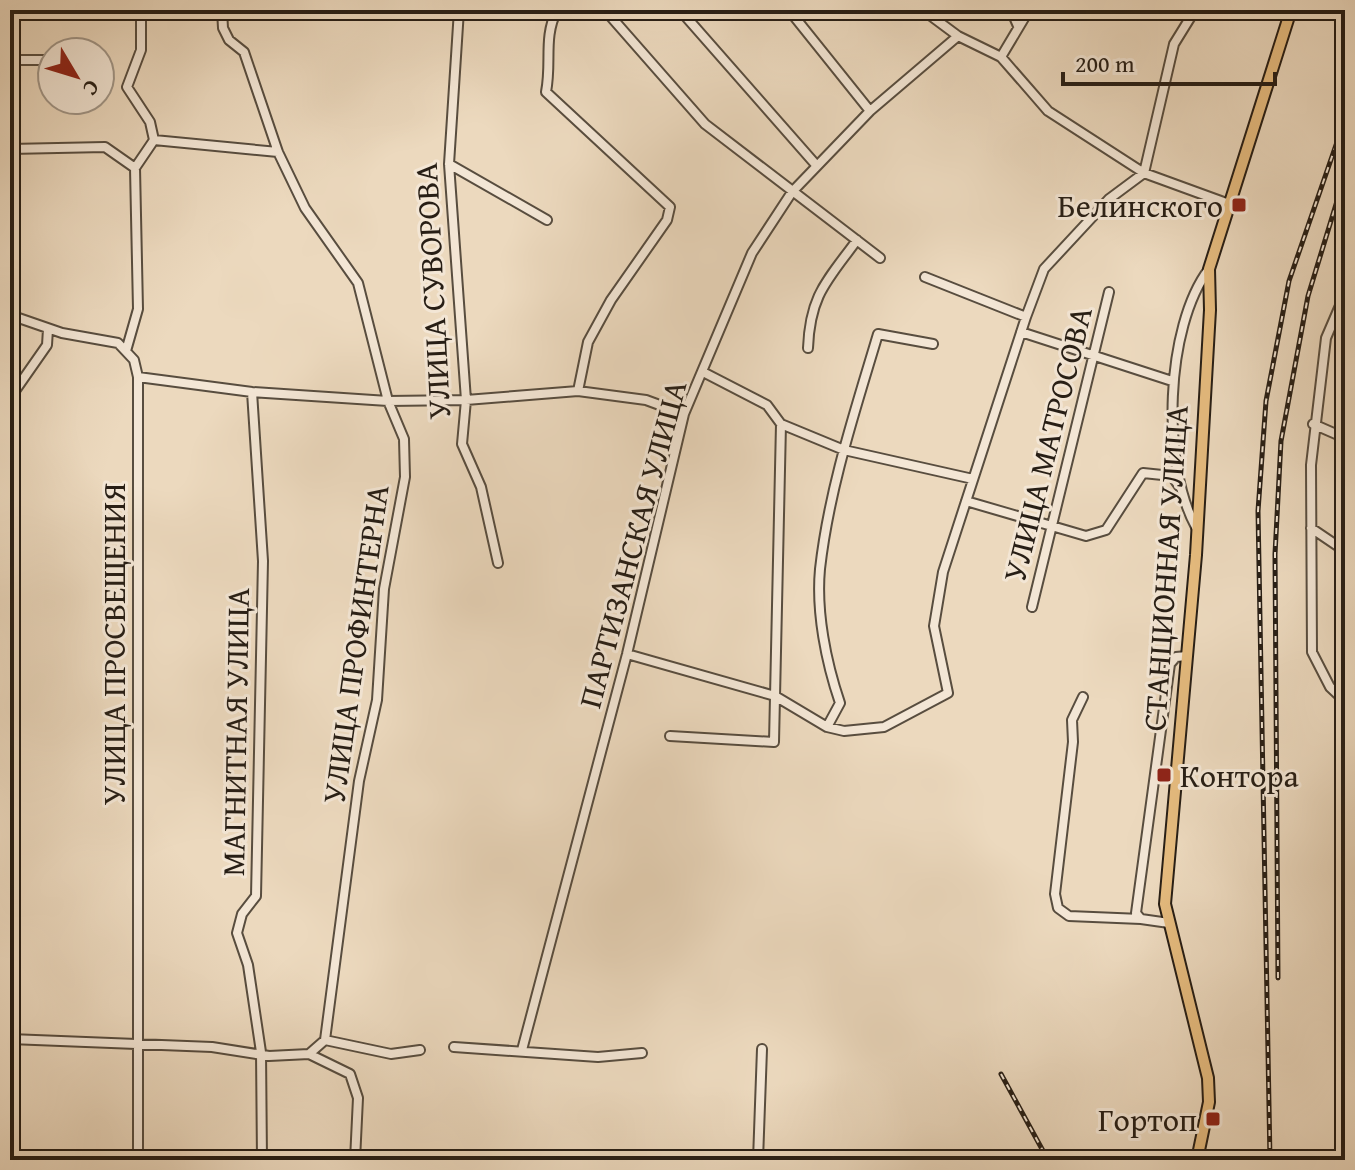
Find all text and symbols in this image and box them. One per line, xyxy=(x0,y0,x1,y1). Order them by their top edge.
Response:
north arrow xyxy=(36,36,116,116)
scale bar xyxy=(1063,36,1275,86)
text: 200 m xyxy=(1075,46,1135,81)
text: С xyxy=(75,74,108,103)
street label: УЛИЦА СУВОРОВА xyxy=(402,161,462,421)
place label: Белинского xyxy=(1058,182,1223,229)
marker: Белинского xyxy=(1230,196,1248,214)
street label: УЛИЦА МАТРОСОВА xyxy=(990,301,1104,586)
street label: ПАРТИЗАНСКАЯ УЛИЦА xyxy=(566,374,699,713)
street label: СТАНЦИОННАЯ УЛИЦА xyxy=(1130,403,1200,733)
street label: УЛИЦА ПРОФИНТЕРНА xyxy=(309,481,401,806)
street label: УЛИЦА ПРОСВЕЩЕНИЯ xyxy=(90,483,137,805)
street label: МАГНИТНАЯ УЛИЦА xyxy=(209,587,261,877)
place label: Контора xyxy=(1180,752,1300,799)
marker: Контора xyxy=(1155,766,1173,784)
place label: Гортоп xyxy=(1098,1096,1197,1143)
marker: Гортоп xyxy=(1204,1110,1222,1128)

